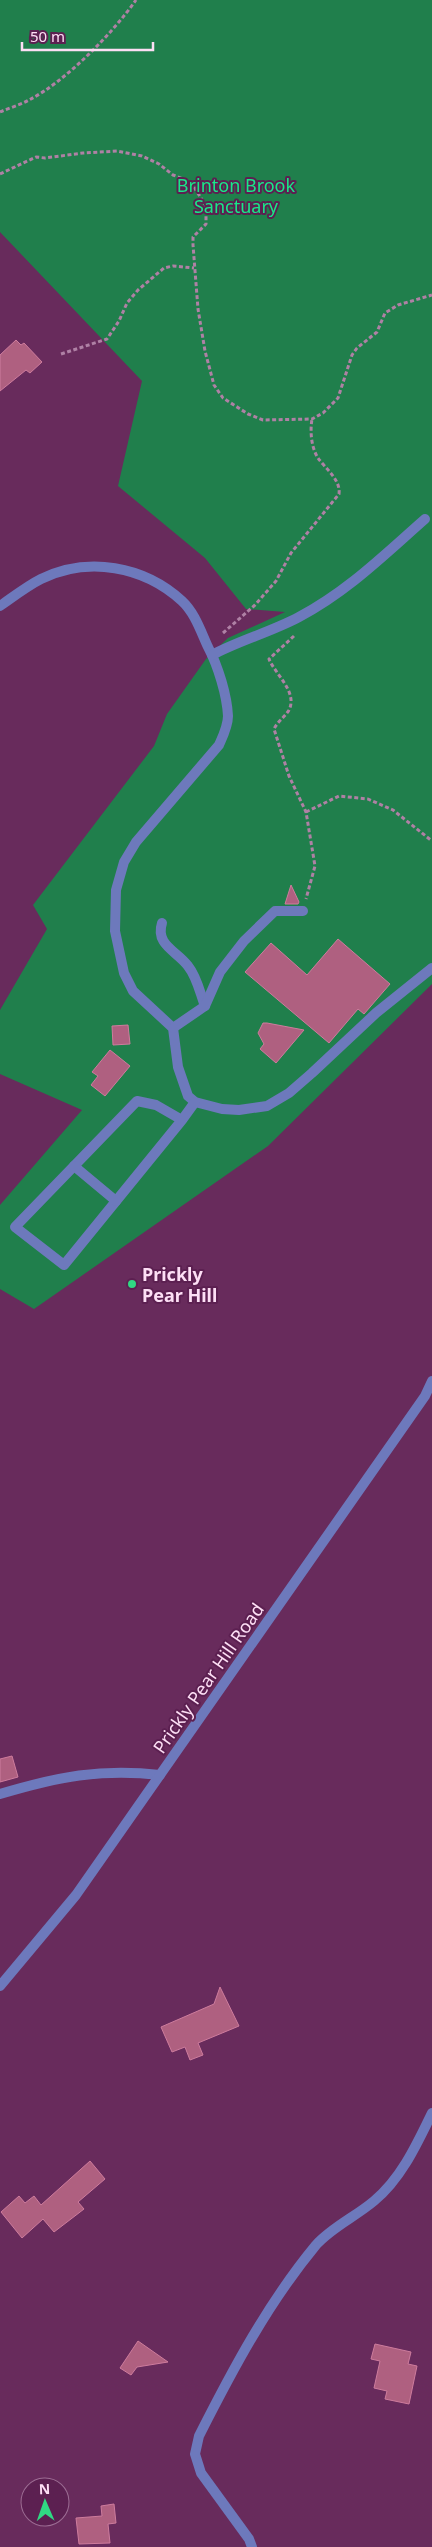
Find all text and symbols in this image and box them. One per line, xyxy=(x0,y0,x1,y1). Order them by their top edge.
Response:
scale bar xyxy=(22,20,154,52)
text: 50 m xyxy=(30,26,65,46)
park label: Brinton Brook Sanctuary xyxy=(177,173,296,218)
place label: Prickly Pear Hill xyxy=(142,1262,217,1307)
marker: Prickly Pear Hill xyxy=(126,1278,138,1290)
street label: Prickly Pear Hill Road xyxy=(147,1598,269,1758)
north arrow xyxy=(20,2477,70,2527)
text: N xyxy=(39,2479,51,2498)

